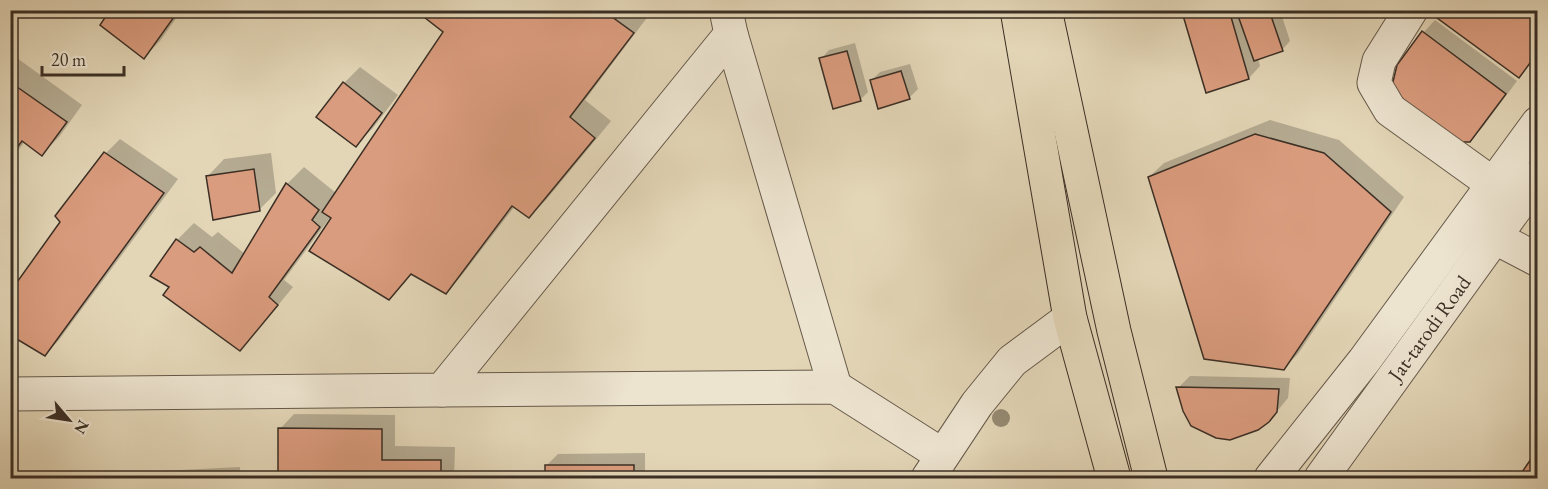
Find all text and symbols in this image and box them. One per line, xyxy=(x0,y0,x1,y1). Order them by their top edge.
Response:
scale bar xyxy=(42,39,124,77)
text: 20 m xyxy=(51,48,86,71)
street label: Jat-tarodi Road xyxy=(1380,270,1477,388)
north arrow xyxy=(39,390,99,450)
text: N xyxy=(69,416,94,438)

